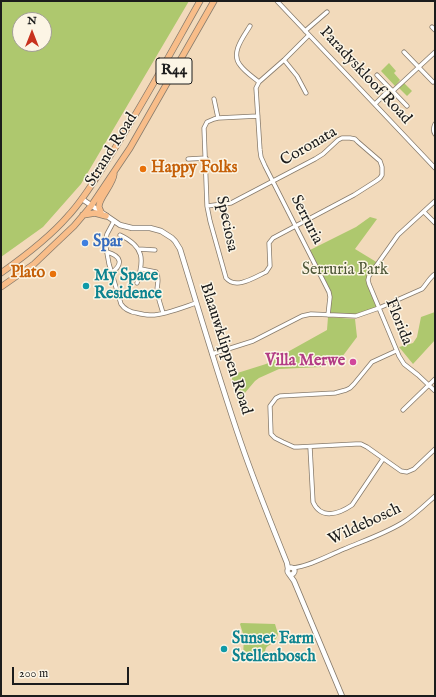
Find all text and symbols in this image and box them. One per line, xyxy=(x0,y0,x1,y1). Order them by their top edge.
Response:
north arrow xyxy=(12,12,52,52)
text: N xyxy=(27,14,37,28)
street label: Paradyskloof Road xyxy=(315,23,415,129)
road number: R44 xyxy=(156,58,192,84)
street label: Strand Road xyxy=(82,110,142,190)
street label: Coronata xyxy=(277,123,341,171)
place label: Happy Folks xyxy=(151,159,237,179)
marker: Happy Folks xyxy=(138,164,148,174)
street label: Serruria xyxy=(285,192,327,248)
street label: Speciosa xyxy=(211,194,241,254)
place label: Spar xyxy=(93,233,123,253)
marker: Spar xyxy=(80,238,90,248)
park label: Serruria Park xyxy=(302,261,388,281)
place label: Plato xyxy=(10,264,45,284)
place label: My Space Residence xyxy=(94,267,162,305)
marker: Plato xyxy=(48,269,58,279)
marker: My Space Residence xyxy=(81,281,91,291)
street label: Blaauwklippen Road xyxy=(195,281,255,417)
street label: Florida xyxy=(380,296,416,348)
place label: Villa Merwe xyxy=(265,352,345,372)
marker: Villa Merwe xyxy=(348,357,358,367)
street label: Wildebosch xyxy=(326,500,404,550)
place label: Sunset Farm Stellenbosch xyxy=(232,630,316,668)
marker: Sunset Farm Stellenbosch xyxy=(219,644,229,654)
scale bar xyxy=(14,659,131,685)
text: 200 m xyxy=(19,666,48,681)

